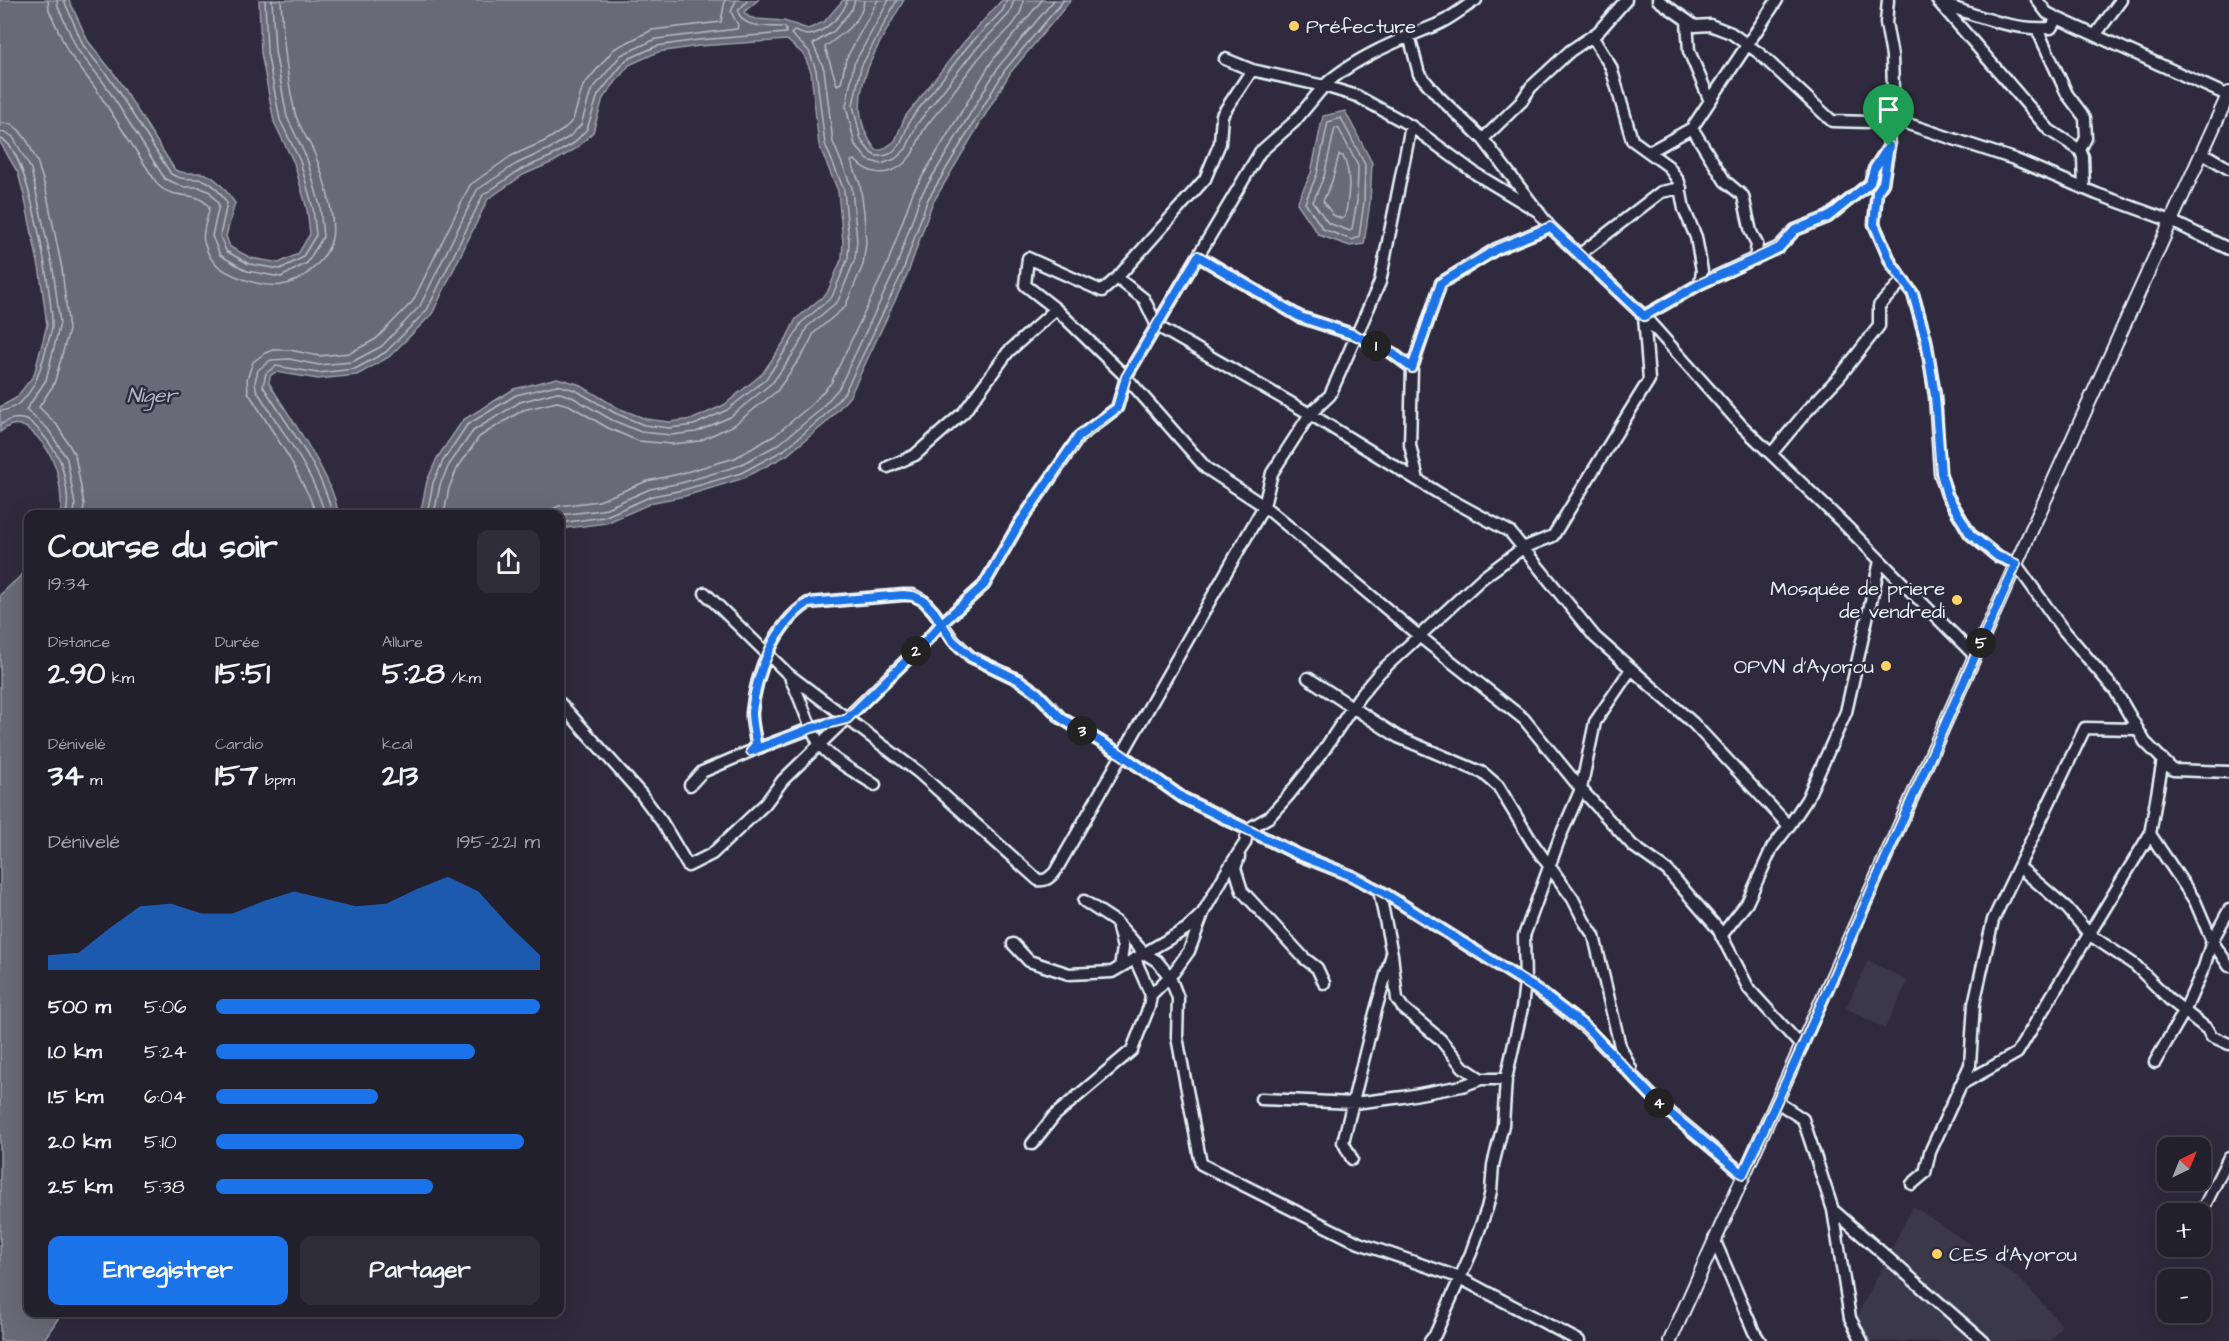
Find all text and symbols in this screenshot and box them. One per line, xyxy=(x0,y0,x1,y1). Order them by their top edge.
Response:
place label: Préfecture xyxy=(1306,13,1416,41)
marker: Préfecture xyxy=(1287,19,1301,33)
pin xyxy=(1863,84,1914,146)
icon: arrive xyxy=(1872,93,1905,126)
pin: 1 xyxy=(1361,331,1391,361)
text: 1 xyxy=(1375,335,1377,357)
water label: Niger xyxy=(127,381,179,411)
text: Course du soir xyxy=(48,524,278,570)
button: share xyxy=(477,530,540,593)
text: 19:34 xyxy=(48,570,89,598)
place label: Mosquée de priere de vendredi xyxy=(1770,575,1945,626)
marker: Mosquée de priere de vendredi xyxy=(1950,593,1964,607)
pin: 5 xyxy=(1966,628,1996,658)
text: Distance xyxy=(48,631,110,653)
text: Durée xyxy=(215,631,260,653)
text: Allure xyxy=(382,631,423,653)
text: 5 xyxy=(1975,632,1987,654)
pin: 2 xyxy=(901,636,931,666)
text: 2 xyxy=(911,640,921,662)
text: 2.90 xyxy=(48,653,105,695)
text: 15:51 xyxy=(215,653,270,695)
text: 5:28 xyxy=(382,653,445,695)
place label: OPVN d'Ayorou xyxy=(1734,653,1874,682)
marker: OPVN d'Ayorou xyxy=(1879,659,1893,673)
text: km xyxy=(105,667,134,689)
text: /km xyxy=(445,667,481,689)
pin: 3 xyxy=(1067,716,1097,746)
text: 3 xyxy=(1078,720,1086,742)
text: Dénivelé xyxy=(48,733,106,755)
text: Cardio xyxy=(215,733,263,755)
text: kcal xyxy=(382,733,413,755)
text: 34 xyxy=(48,755,84,797)
text: 157 xyxy=(215,755,259,797)
text: 213 xyxy=(382,755,418,797)
text: m xyxy=(84,769,103,791)
text: bpm xyxy=(259,769,295,791)
text: Dénivelé xyxy=(48,828,120,856)
text: 195–221 m xyxy=(457,828,540,856)
text: 500 m xyxy=(48,993,111,1021)
text: 5:06 xyxy=(144,993,187,1021)
text: 1.0 km xyxy=(48,1038,102,1066)
text: 5:24 xyxy=(144,1038,187,1066)
text: 1.5 km xyxy=(48,1083,103,1111)
text: 6:04 xyxy=(144,1083,186,1111)
pin: 4 xyxy=(1644,1088,1674,1118)
text: 4 xyxy=(1654,1092,1664,1114)
text: 2.0 km xyxy=(48,1128,111,1156)
text: 5:10 xyxy=(144,1128,177,1156)
north arrow xyxy=(2157,1137,2211,1191)
map controls xyxy=(2157,1137,2211,1323)
text: 2.5 km xyxy=(48,1173,112,1201)
text: 5:38 xyxy=(144,1173,185,1201)
button: + xyxy=(2157,1203,2211,1257)
button: Enregistrer xyxy=(48,1236,288,1305)
button: Partager xyxy=(300,1236,540,1305)
place label: CES d'Ayorou xyxy=(1949,1241,2077,1270)
marker: CES d'Ayorou xyxy=(1930,1247,1944,1261)
button: − xyxy=(2157,1269,2211,1323)

